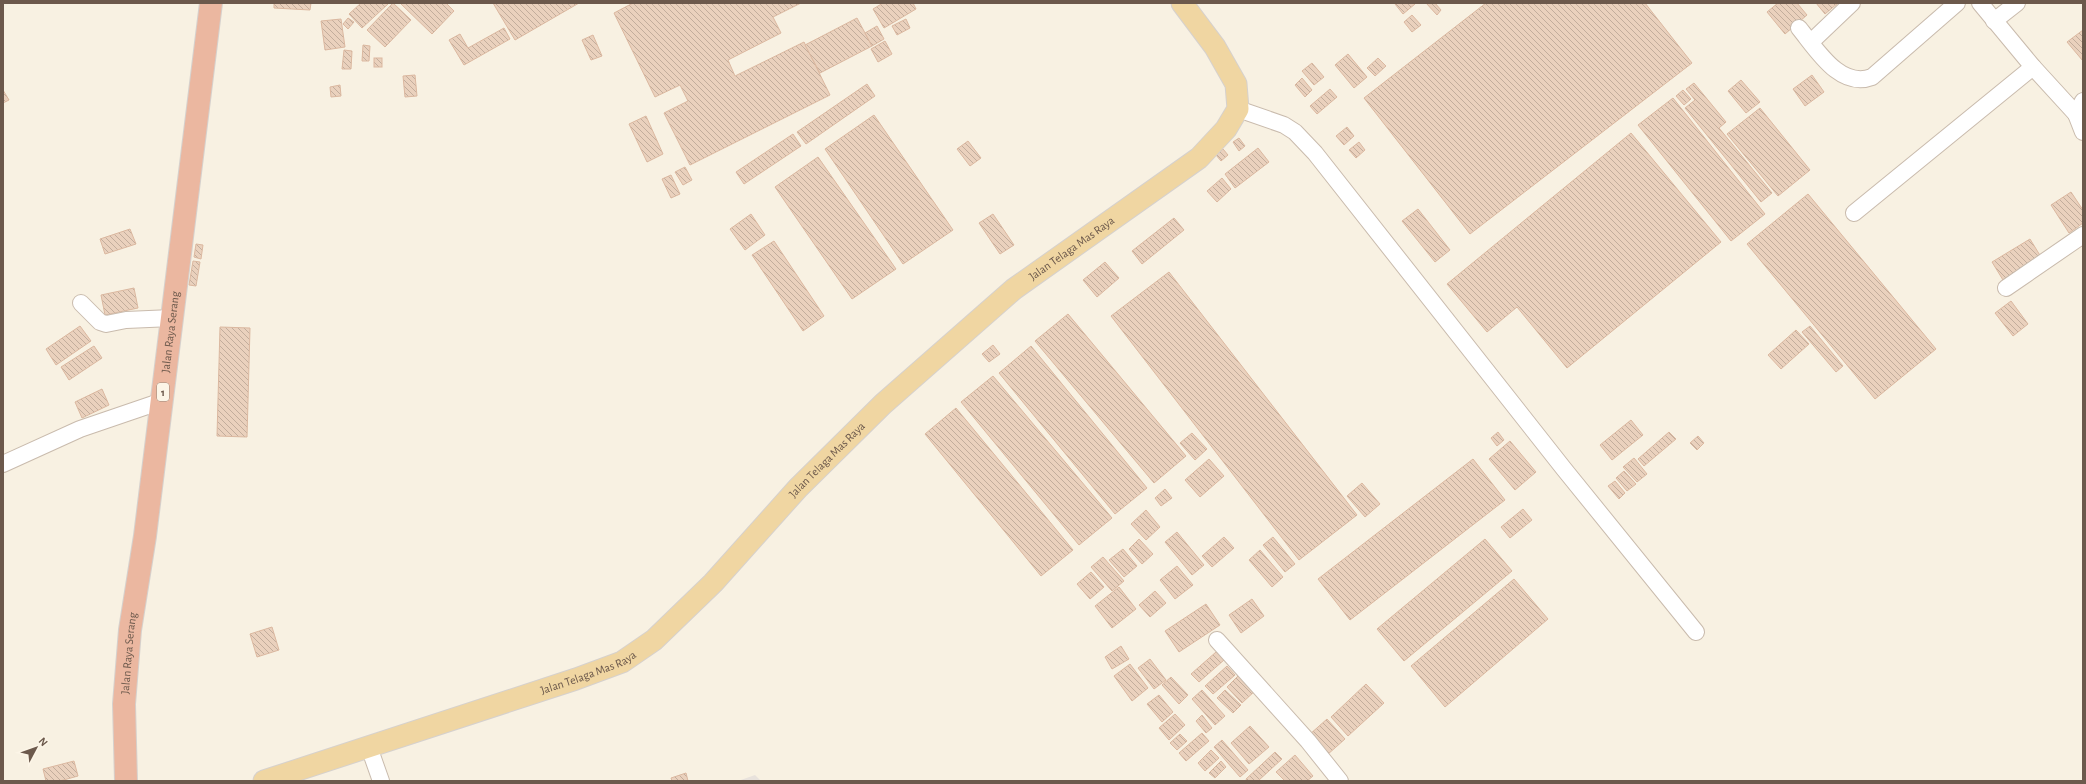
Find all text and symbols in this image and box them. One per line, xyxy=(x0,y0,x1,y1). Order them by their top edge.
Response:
street label: Jalan Telaga Mas Raya xyxy=(1027,214,1117,283)
street label: Jalan Raya Serang xyxy=(159,290,181,374)
road number: 1 xyxy=(157,383,169,401)
street label: Jalan Telaga Mas Raya xyxy=(787,419,867,500)
street label: Jalan Raya Serang xyxy=(119,611,139,695)
street label: Jalan Telaga Mas Raya xyxy=(539,648,639,696)
north arrow xyxy=(16,728,56,768)
text: N xyxy=(37,735,50,748)

